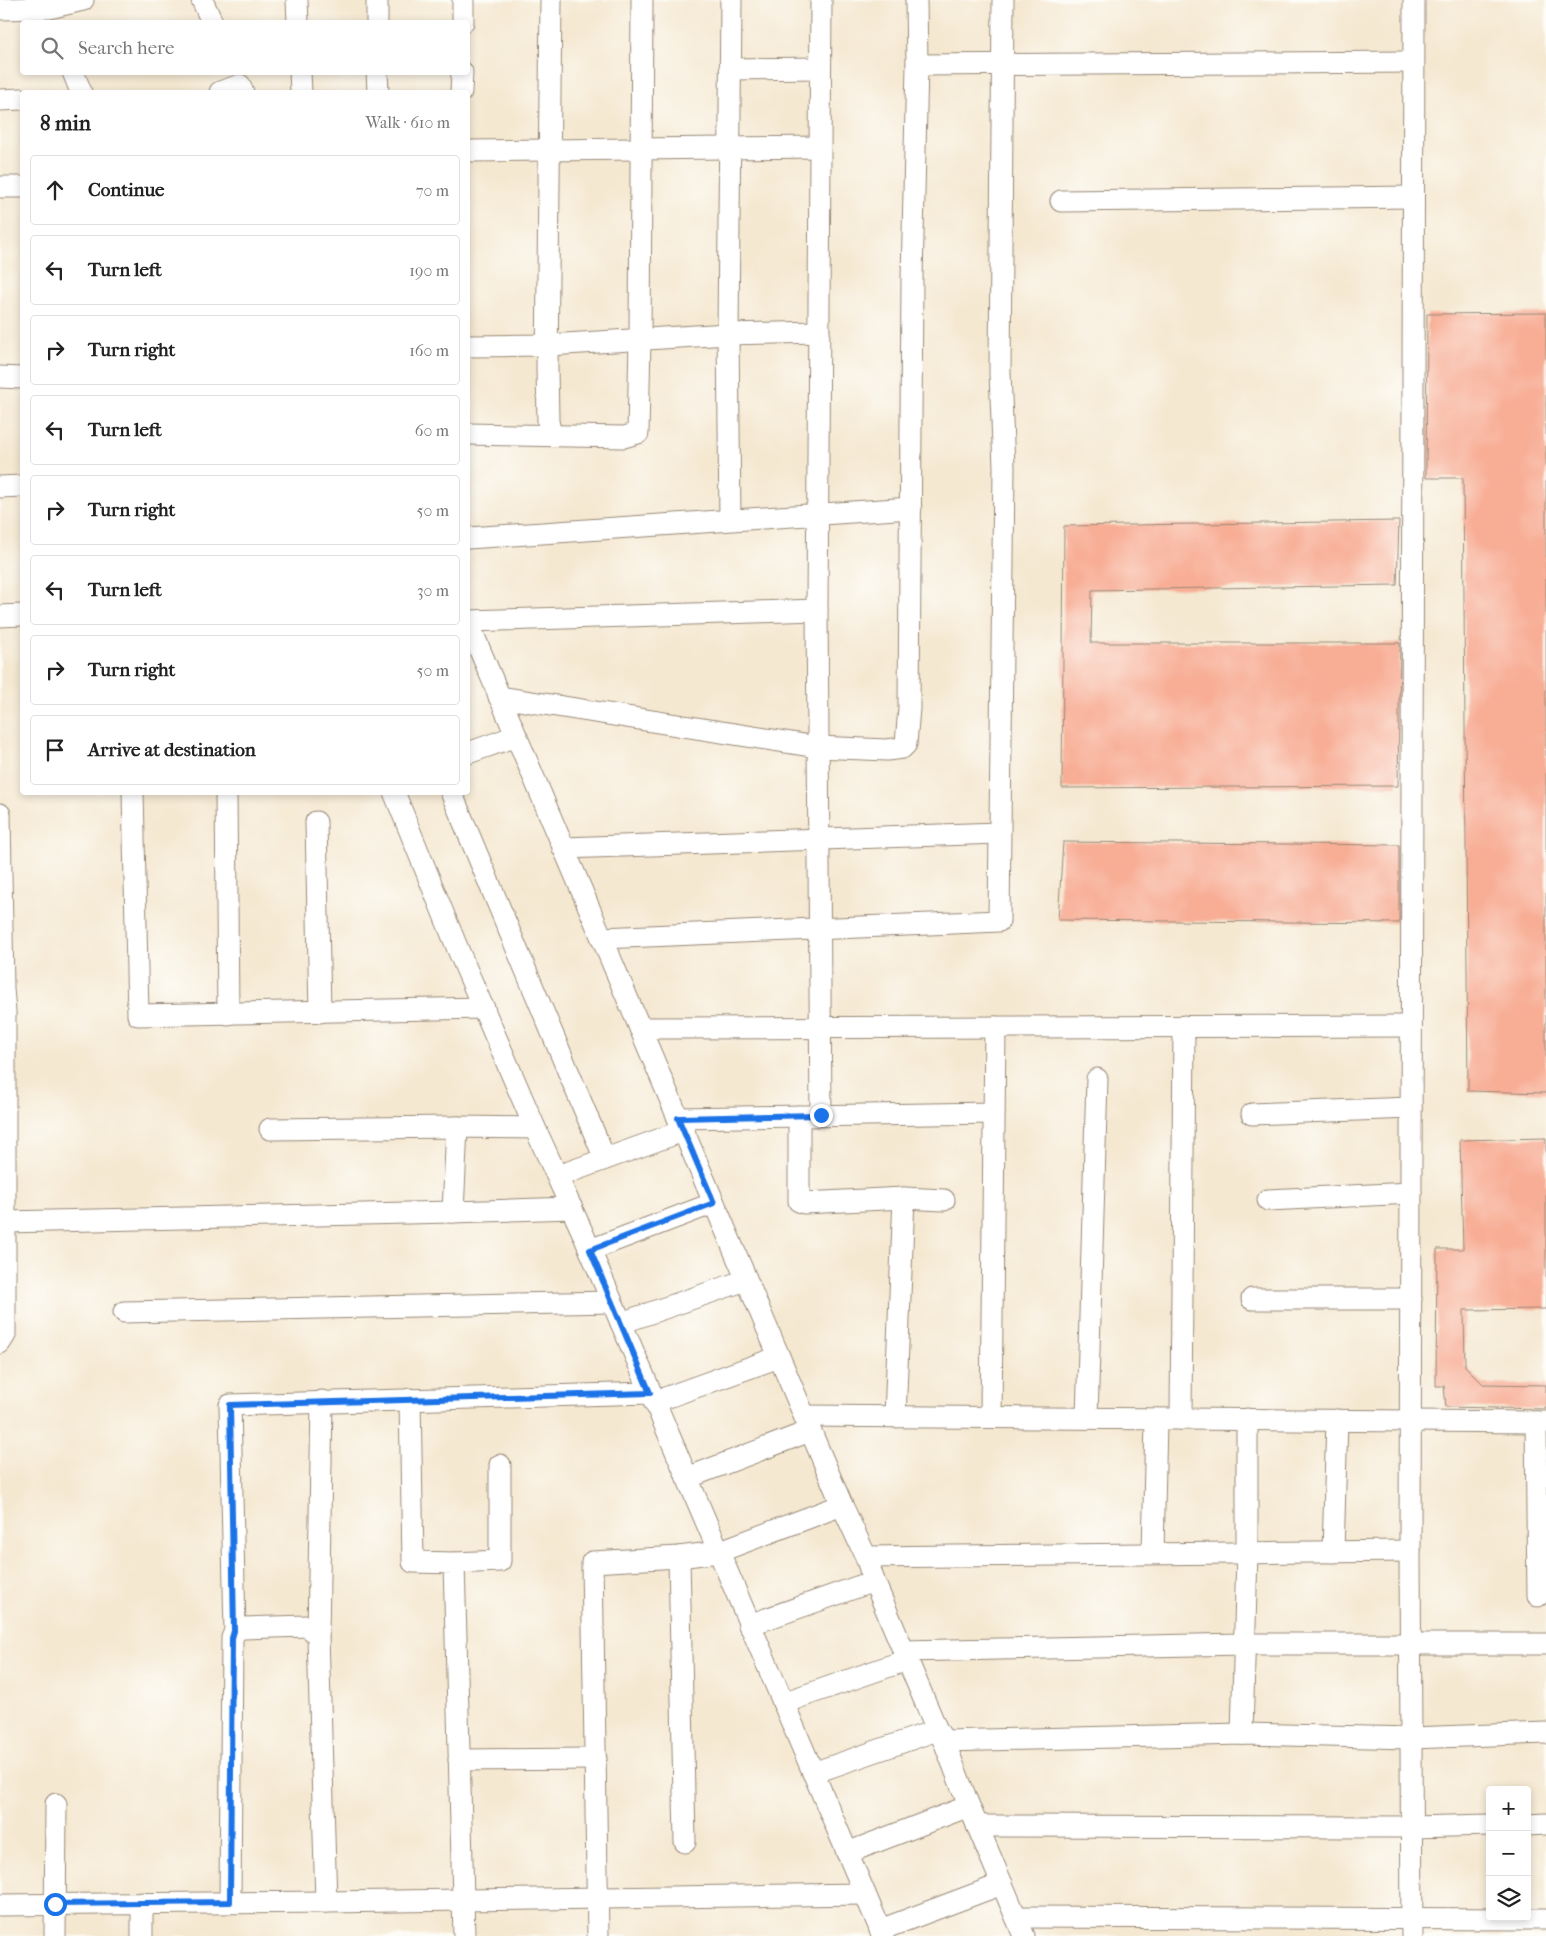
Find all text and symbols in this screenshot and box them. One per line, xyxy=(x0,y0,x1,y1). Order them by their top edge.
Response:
search box xyxy=(20,20,470,75)
icon: search xyxy=(38,34,66,62)
text: Search here xyxy=(78,37,174,59)
text: 8 min xyxy=(40,111,91,135)
text: Walk · 610 m xyxy=(365,113,450,132)
icon: ahead xyxy=(41,176,69,204)
text: Continue xyxy=(88,179,164,201)
text: 70 m xyxy=(416,181,449,200)
icon: left xyxy=(41,256,69,284)
text: Turn left xyxy=(88,259,162,281)
text: 190 m xyxy=(409,261,449,280)
icon: right xyxy=(41,336,69,364)
text: Turn right xyxy=(88,339,175,361)
text: 160 m xyxy=(409,341,449,360)
icon: left xyxy=(41,416,69,444)
text: Turn left xyxy=(88,419,162,441)
text: 60 m xyxy=(415,421,449,440)
icon: right xyxy=(41,496,69,524)
text: Turn right xyxy=(88,499,175,521)
text: 50 m xyxy=(417,501,449,520)
icon: left xyxy=(41,576,69,604)
text: Turn left xyxy=(88,579,162,601)
text: 30 m xyxy=(417,581,449,600)
icon: right xyxy=(41,656,69,684)
text: Turn right xyxy=(88,659,175,681)
text: 50 m xyxy=(417,661,449,680)
icon: arrive xyxy=(41,736,69,764)
text: Arrive at destination xyxy=(88,739,256,761)
route end xyxy=(810,1104,833,1127)
map controls xyxy=(1486,1786,1531,1921)
button: + xyxy=(1486,1786,1531,1831)
button: − xyxy=(1486,1831,1531,1876)
button: layers xyxy=(1486,1876,1531,1921)
route start xyxy=(44,1893,67,1916)

